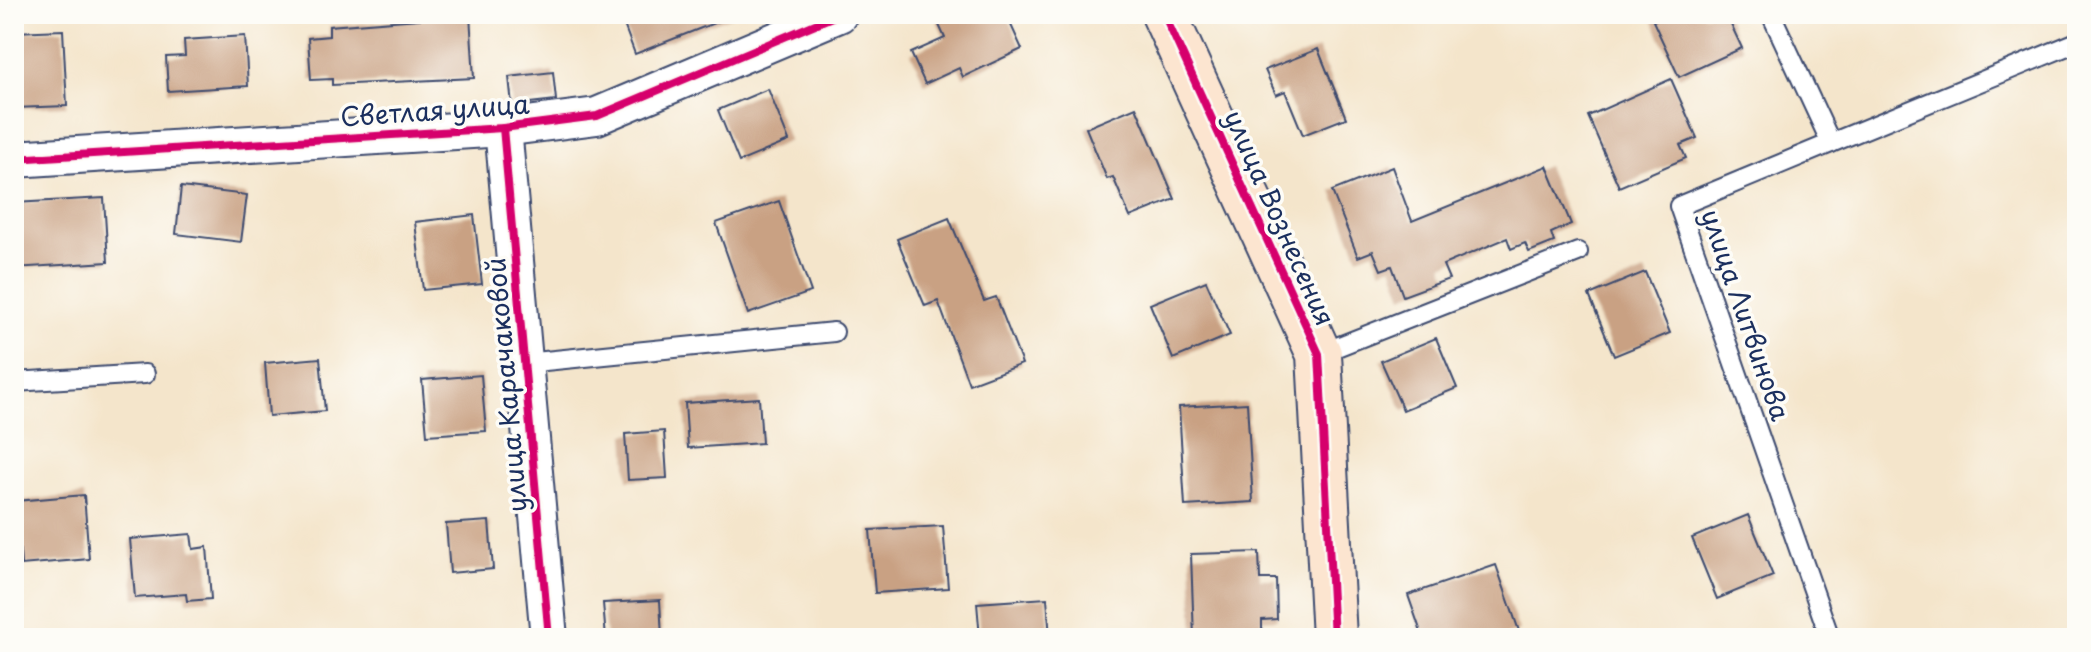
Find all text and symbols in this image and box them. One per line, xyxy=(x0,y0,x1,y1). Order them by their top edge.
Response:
street label: Светлая улица xyxy=(339,83,531,136)
street label: улица Вознесения xyxy=(1215,103,1345,332)
street label: улица Литвинова xyxy=(1692,203,1801,426)
street label: улица Карачаковой xyxy=(475,256,536,514)

